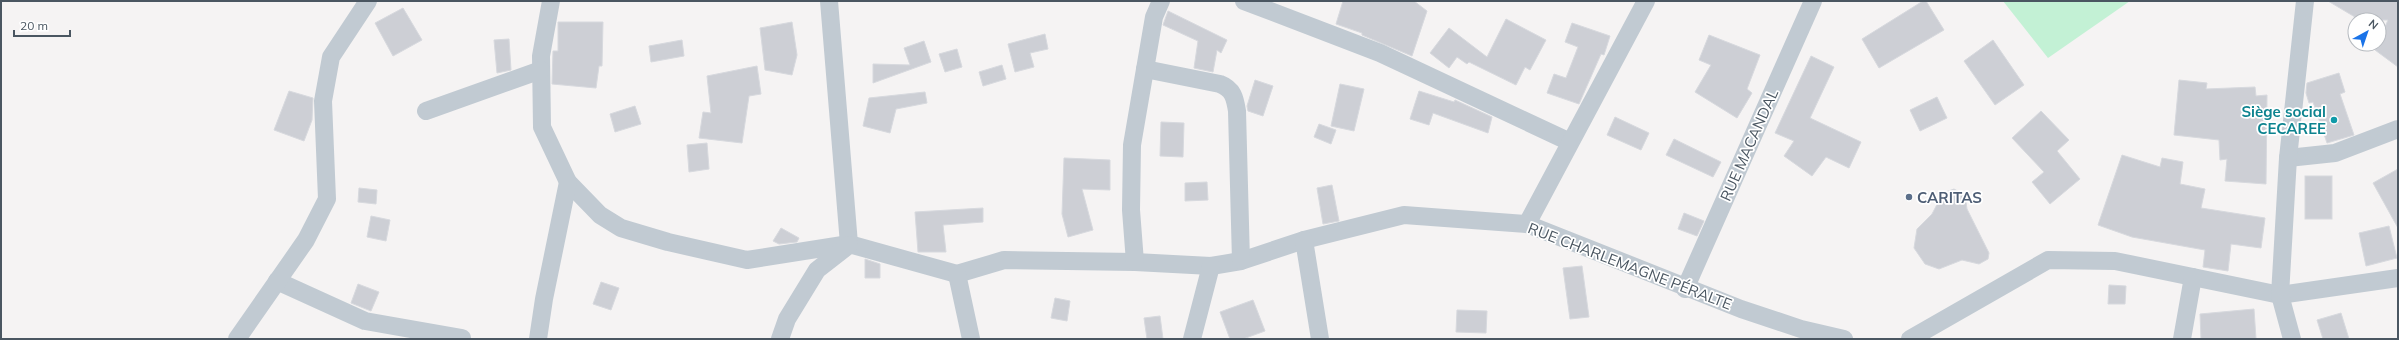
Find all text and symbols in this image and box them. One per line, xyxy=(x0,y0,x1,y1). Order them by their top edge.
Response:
scale bar xyxy=(14,12,70,38)
north arrow xyxy=(2347,12,2387,52)
text: N xyxy=(2366,16,2381,32)
text: 20 m xyxy=(20,18,48,33)
street label: RUE MACANDAL xyxy=(1716,86,1782,204)
place label: Siège social CECAREE xyxy=(2241,102,2326,138)
marker: Siège social CECAREE xyxy=(2329,115,2339,125)
place label: CARITAS xyxy=(1917,188,1982,207)
marker: CARITAS xyxy=(1904,192,1914,202)
street label: RUE CHARLEMAGNE PÉRALTE xyxy=(1525,218,1735,314)

